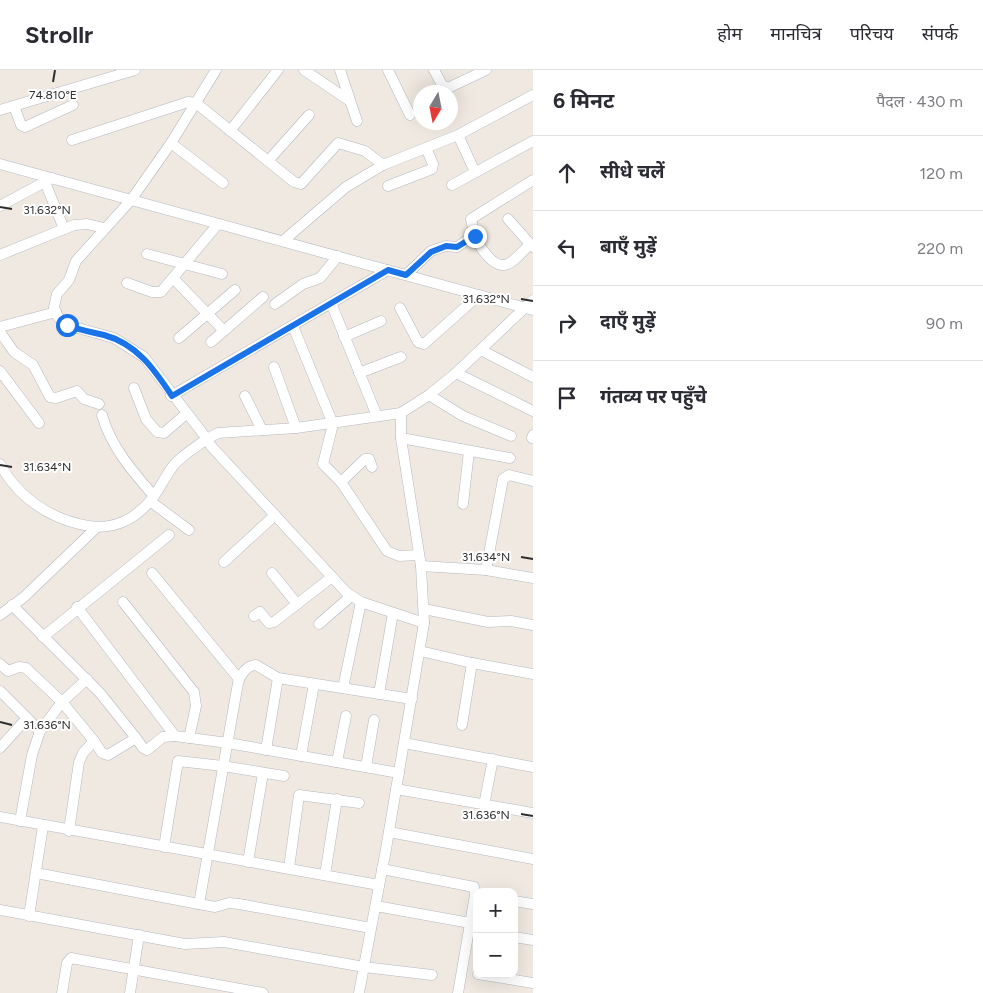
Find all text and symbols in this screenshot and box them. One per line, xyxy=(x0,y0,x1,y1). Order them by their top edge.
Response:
text: Strollr xyxy=(25,20,93,49)
text: होम xyxy=(717,23,742,45)
text: मानचित्र xyxy=(770,23,822,45)
text: परिचय xyxy=(850,23,894,45)
text: संपर्क xyxy=(922,23,958,45)
north arrow xyxy=(413,85,458,130)
text: 74.810°E xyxy=(29,88,77,102)
text: 6 मिनट xyxy=(553,88,614,113)
text: पैदल · 430 m xyxy=(876,92,963,111)
icon: ahead xyxy=(553,159,581,187)
text: सीधे चलें xyxy=(600,160,664,183)
text: 120 m xyxy=(920,164,963,183)
text: 31.632°N xyxy=(23,203,71,217)
route end xyxy=(464,225,487,248)
icon: left xyxy=(553,234,581,262)
text: बाएँ मुड़ें xyxy=(600,235,657,258)
text: 220 m xyxy=(917,239,963,258)
text: 31.632°N xyxy=(462,292,510,306)
icon: right xyxy=(553,309,581,337)
text: दाएँ मुड़ें xyxy=(600,310,656,333)
route start xyxy=(56,314,79,337)
text: 90 m xyxy=(926,314,963,333)
icon: arrive xyxy=(553,384,581,412)
text: गंतव्य पर पहुँचे xyxy=(600,385,707,408)
text: 31.634°N xyxy=(23,460,71,474)
text: 31.634°N xyxy=(462,550,510,564)
text: 31.636°N xyxy=(23,718,71,732)
text: 31.636°N xyxy=(462,808,510,822)
map controls xyxy=(473,888,518,978)
button: + xyxy=(473,888,518,933)
button: − xyxy=(473,933,518,978)

